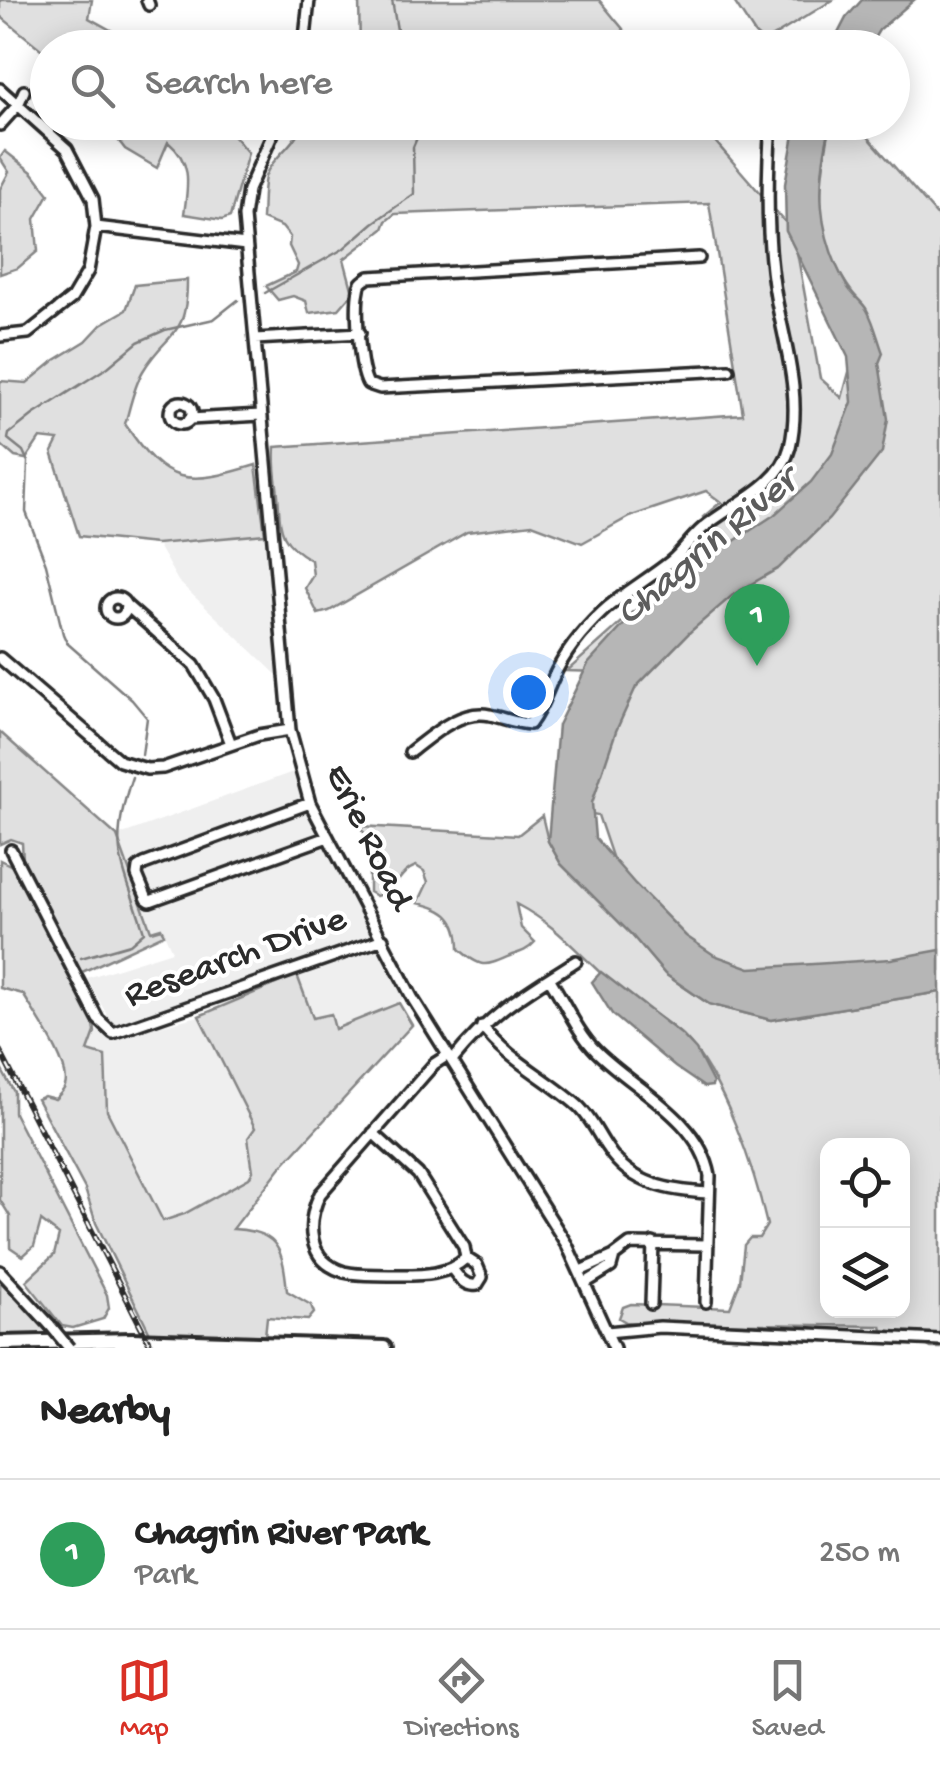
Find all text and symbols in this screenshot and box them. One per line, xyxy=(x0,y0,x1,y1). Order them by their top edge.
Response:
search box xyxy=(30,30,910,140)
icon: search xyxy=(65,58,120,113)
text: Search here xyxy=(145,63,332,107)
water label: Chagrin River xyxy=(608,455,814,638)
pin: 1 xyxy=(724,584,790,666)
your location xyxy=(503,667,554,718)
street label: Erie Road xyxy=(313,758,422,921)
street label: Research Drive xyxy=(119,898,353,1019)
map controls xyxy=(820,1138,910,1318)
button: locate xyxy=(820,1138,910,1228)
button: layers xyxy=(820,1228,910,1318)
text: Nearby xyxy=(40,1389,170,1438)
text: Chagrin River Park xyxy=(135,1513,427,1557)
text: 1 xyxy=(66,1535,79,1573)
text: 250 m xyxy=(819,1535,900,1573)
text: Park xyxy=(135,1557,196,1595)
tab: Map xyxy=(117,1653,172,1746)
tab: Directions xyxy=(405,1653,519,1746)
tab: Saved xyxy=(752,1653,823,1746)

